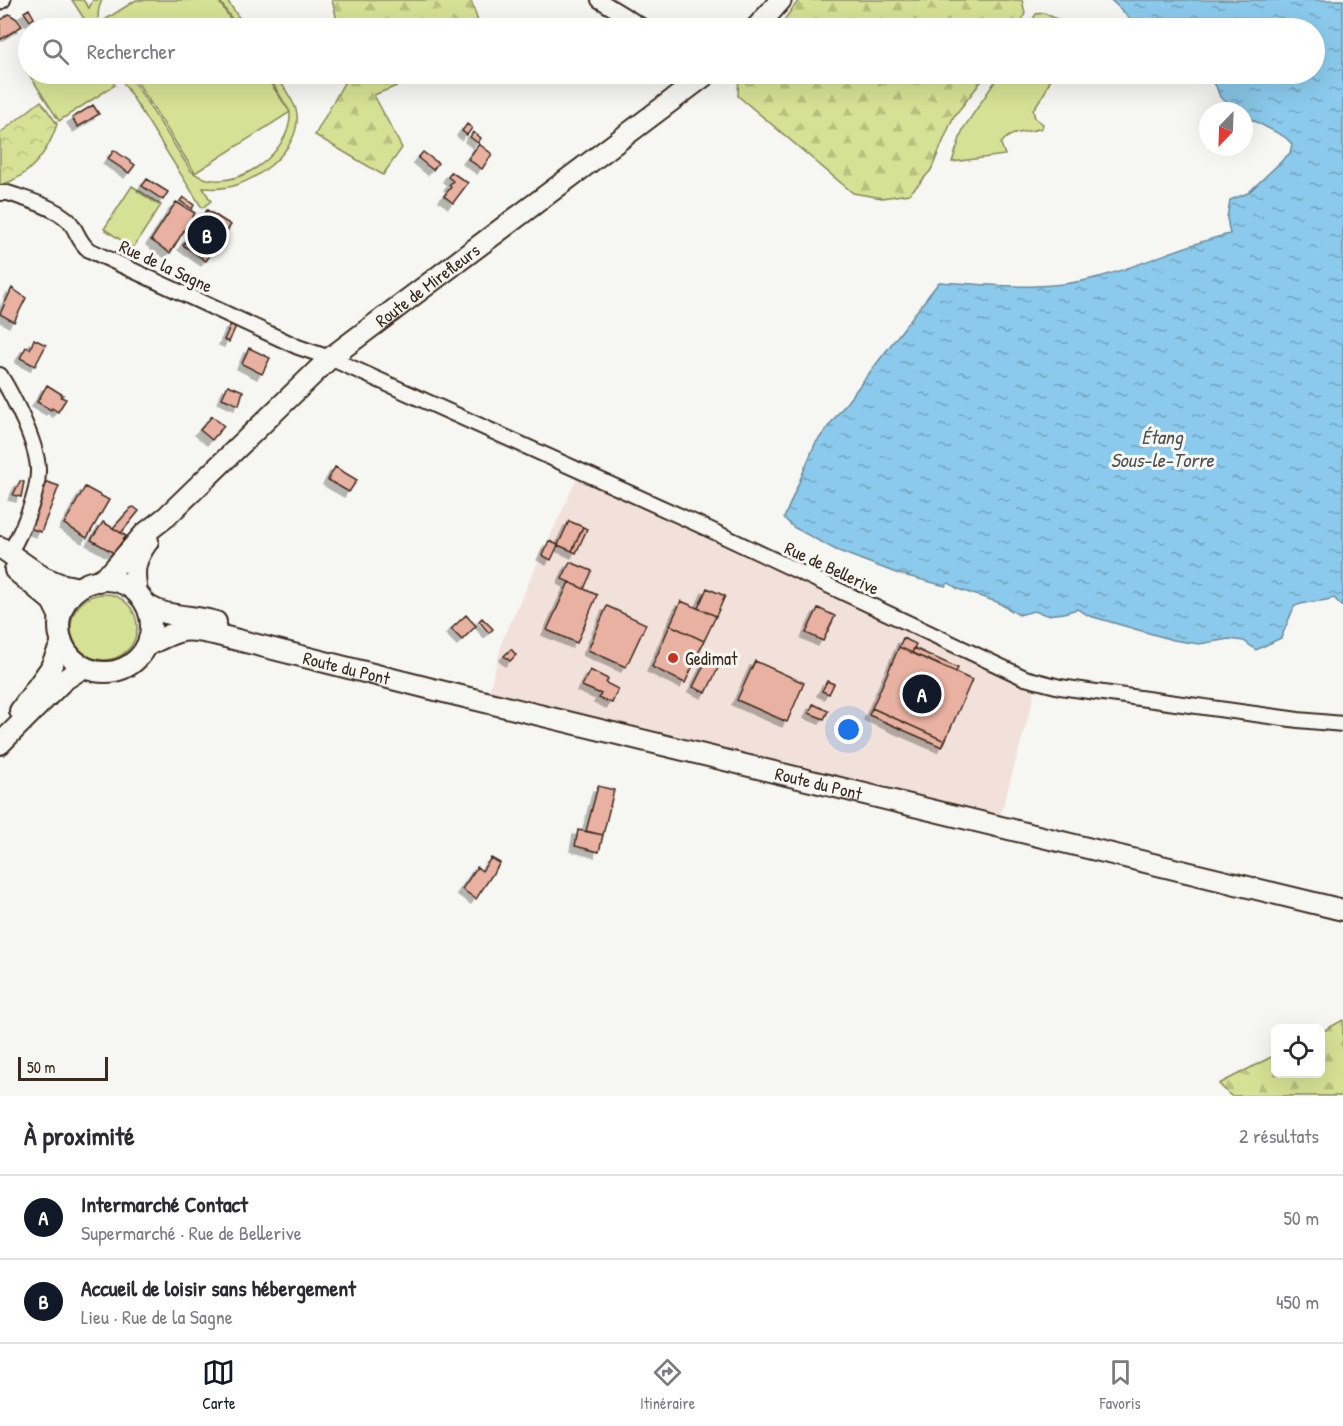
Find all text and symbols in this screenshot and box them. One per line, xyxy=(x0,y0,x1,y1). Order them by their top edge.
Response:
search box xyxy=(18,18,1325,84)
icon: search xyxy=(39,35,72,68)
text: Rechercher xyxy=(87,36,176,66)
north arrow xyxy=(1199,102,1253,156)
pin: B xyxy=(188,212,226,258)
street label: Rue de la Sagne xyxy=(116,234,216,298)
street label: Route de Mirefleurs xyxy=(370,237,485,332)
water label: Étang Sous-le-Torre xyxy=(1110,423,1215,473)
street label: Rue de Bellerive xyxy=(781,535,883,601)
street label: Route du Pont xyxy=(301,644,394,691)
place label: Gedimat xyxy=(685,646,738,671)
marker: Gedimat xyxy=(666,651,680,665)
pin: A xyxy=(902,672,942,716)
your location xyxy=(834,715,863,744)
street label: Route du Pont xyxy=(773,760,866,806)
map controls xyxy=(1271,1024,1325,1078)
button: locate xyxy=(1271,1024,1325,1078)
scale bar xyxy=(18,1054,108,1082)
text: 50 m xyxy=(27,1056,56,1078)
text: À proximité xyxy=(24,1118,135,1153)
text: 2 résultats xyxy=(1239,1122,1319,1149)
text: Intermarché Contact xyxy=(81,1189,248,1219)
text: A xyxy=(39,1204,48,1231)
text: 50 m xyxy=(1283,1204,1319,1231)
text: Supermarché · Rue de Bellerive xyxy=(81,1219,302,1246)
text: Accueil de loisir sans hébergement xyxy=(81,1273,356,1303)
text: B xyxy=(38,1288,49,1315)
text: 450 m xyxy=(1276,1288,1319,1315)
text: Lieu · Rue de la Sagne xyxy=(81,1303,233,1330)
tab: Carte xyxy=(202,1356,235,1414)
tab: Itinéraire xyxy=(640,1356,695,1414)
tab: Favoris xyxy=(1100,1356,1141,1414)

